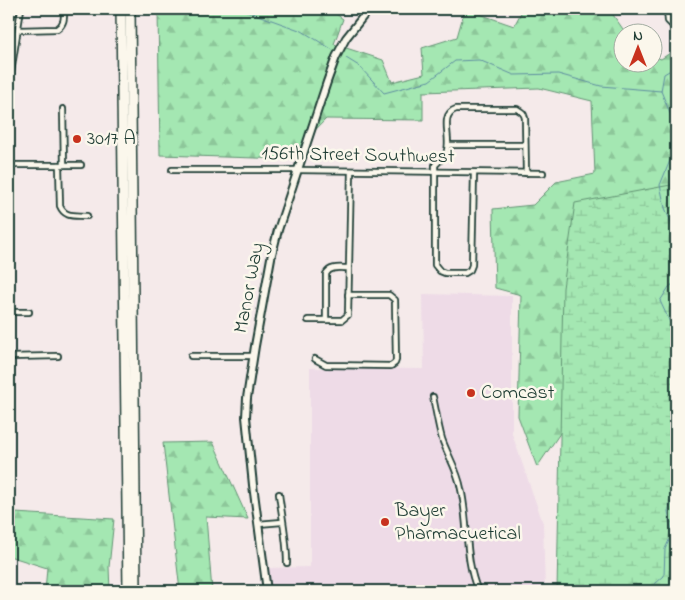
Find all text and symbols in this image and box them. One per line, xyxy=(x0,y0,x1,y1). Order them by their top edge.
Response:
north arrow xyxy=(612,22,662,72)
text: N xyxy=(633,26,643,47)
place label: 3017 A xyxy=(87,125,136,154)
marker: 3017 A xyxy=(71,133,83,145)
street label: 156th Street Southwest xyxy=(261,140,455,172)
street label: Manor Way xyxy=(227,240,273,336)
place label: Comcast xyxy=(481,379,555,408)
marker: Comcast xyxy=(465,387,477,399)
place label: Bayer Pharmacuetical xyxy=(394,497,521,549)
marker: Bayer Pharmacuetical xyxy=(379,516,391,528)

